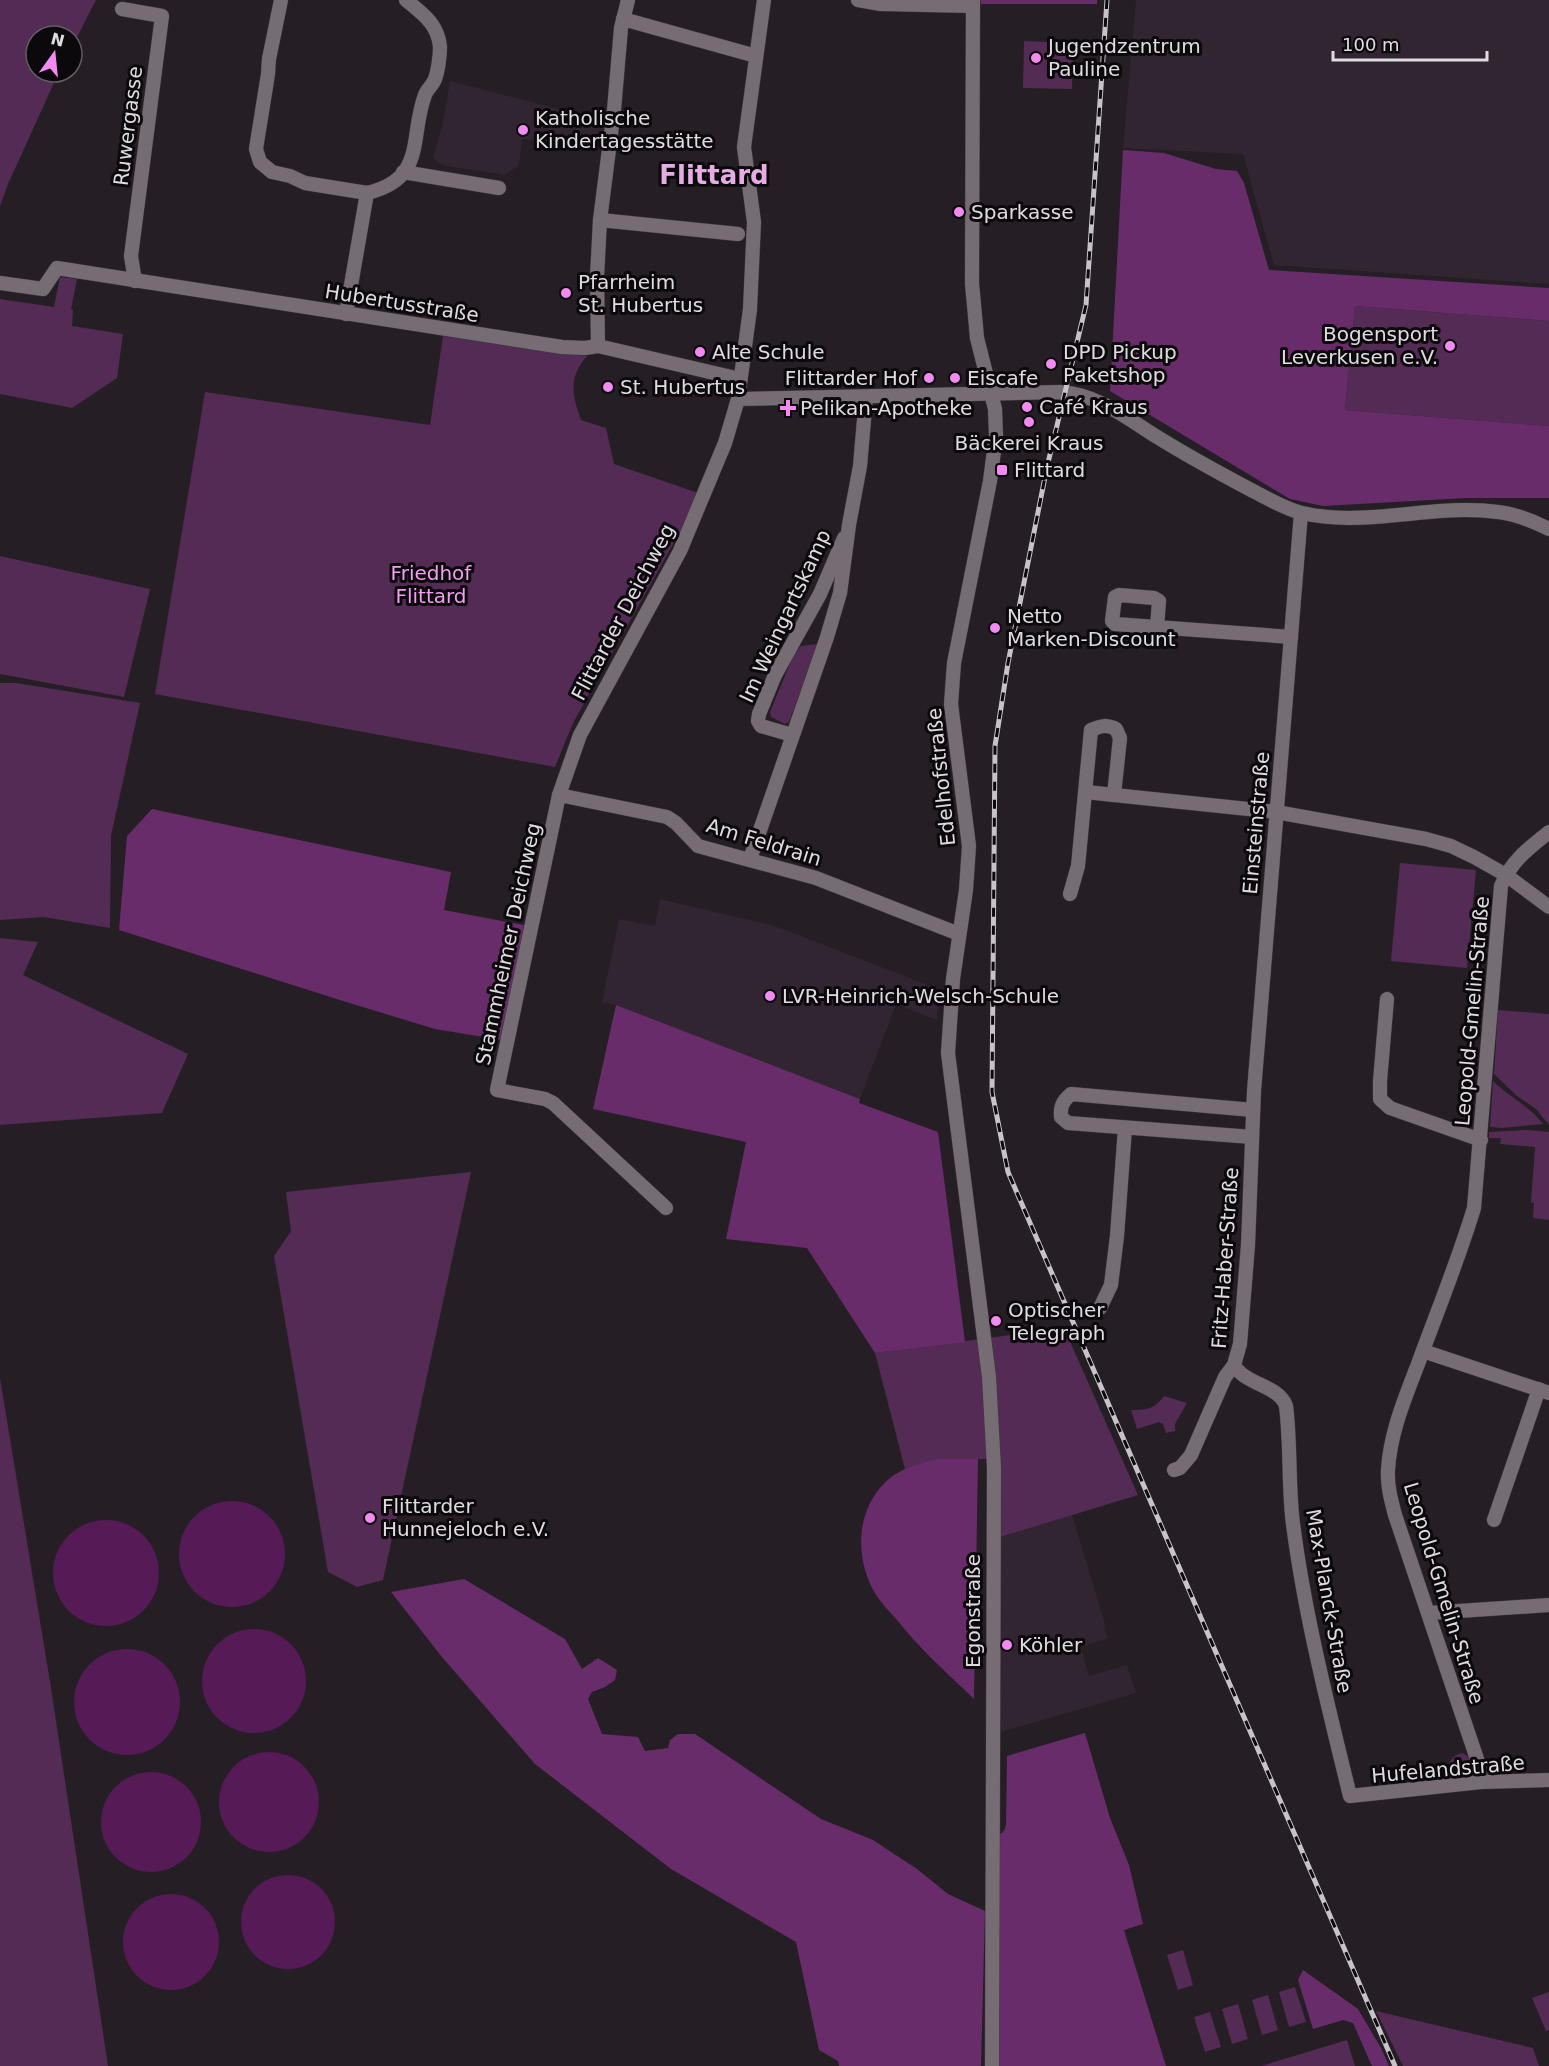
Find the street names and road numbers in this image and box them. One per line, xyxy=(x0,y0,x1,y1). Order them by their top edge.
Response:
street label: Ruwergasse xyxy=(109,65,147,187)
street label: Hubertusstraße xyxy=(323,279,481,327)
street label: Flittarder Deichweg xyxy=(566,520,680,704)
street label: Im Weingartskamp xyxy=(734,526,836,706)
street label: Edelhofstraße xyxy=(922,707,960,847)
street label: Einsteinstraße xyxy=(1238,751,1274,895)
street label: Am Feldrain xyxy=(703,813,825,871)
street label: Stammheimer Deichweg xyxy=(471,821,545,1067)
street label: Leopold-Gmelin-Straße xyxy=(1450,895,1494,1127)
street label: Fritz-Haber-Straße xyxy=(1207,1167,1243,1349)
street label: Leopold-Gmelin-Straße xyxy=(1399,1479,1489,1707)
street label: Max-Planck-Straße xyxy=(1301,1507,1357,1695)
street label: Egonstraße xyxy=(961,1554,985,1668)
street label: Hufelandstraße xyxy=(1370,1750,1526,1788)

